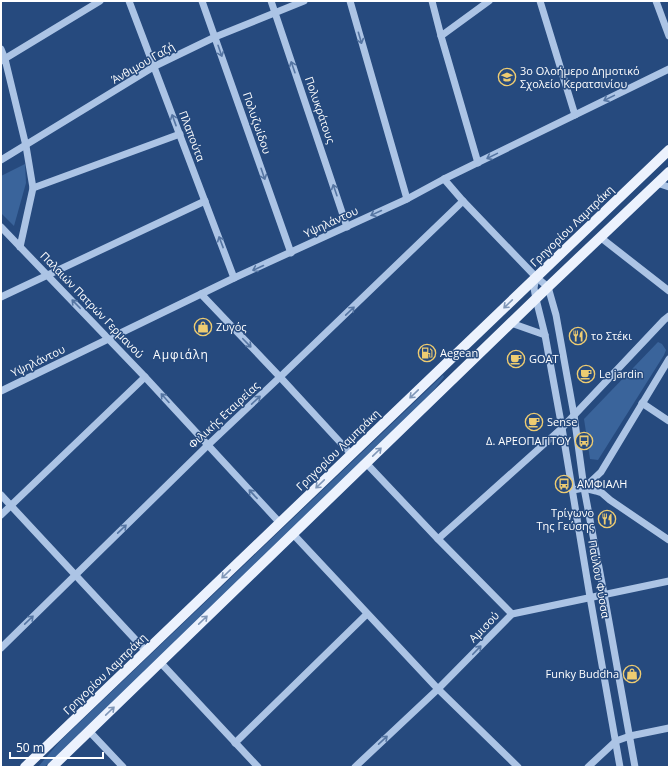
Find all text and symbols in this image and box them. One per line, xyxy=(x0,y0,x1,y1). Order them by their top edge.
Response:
one-way arrow xyxy=(357,32,364,45)
street label: Άνθιμου Γαζή xyxy=(108,38,177,87)
one-way arrow xyxy=(216,45,224,57)
one-way arrow xyxy=(289,61,297,73)
place label: 3ο Ολοήμερο Δημοτικό Σχολείο Κερατσινίου xyxy=(520,63,640,91)
school or university icon: 3ο Ολοήμερο Δημοτικό Σχολείο Κερατσινίου xyxy=(497,67,517,87)
street label: Πολυκράτους xyxy=(302,74,339,145)
street label: Πολυζωίδου xyxy=(240,90,275,156)
one-way arrow xyxy=(603,95,615,102)
street label: Πλαπούτα xyxy=(176,108,209,164)
one-way arrow xyxy=(170,115,178,127)
one-way arrow xyxy=(487,153,499,160)
one-way arrow xyxy=(259,167,267,179)
street label: Γρηγορίου Λαμπράκη xyxy=(527,182,617,270)
one-way arrow xyxy=(331,184,338,197)
street label: Υψηλάντου xyxy=(301,202,361,241)
one-way arrow xyxy=(370,210,382,217)
one-way arrow xyxy=(216,236,224,248)
street label: Παλαιών Πατρών Γερμανού xyxy=(37,248,147,361)
one-way arrow xyxy=(252,265,264,272)
one-way arrow xyxy=(71,299,81,309)
one-way arrow xyxy=(503,299,513,309)
one-way arrow xyxy=(345,306,355,315)
shop icon: Ζυγός xyxy=(193,317,213,337)
place label: Ζυγός xyxy=(216,319,247,334)
restaurant icon: το Στέκι xyxy=(568,326,588,346)
place label: το Στέκι xyxy=(591,328,632,343)
one-way arrow xyxy=(242,338,252,348)
street label: Υψηλάντου xyxy=(8,341,68,380)
fuel station icon: Aegean xyxy=(417,343,437,363)
place label: Aegean xyxy=(440,345,478,360)
district label: Αμφιάλη xyxy=(153,346,209,363)
cafe icon: GOAT xyxy=(506,349,526,369)
place label: GOAT xyxy=(529,351,559,366)
cafe icon: Le jardin xyxy=(576,364,596,384)
place label: Le jardin xyxy=(599,366,643,381)
street label: Φιλικής Εταιρείας xyxy=(185,378,262,452)
one-way arrow xyxy=(409,389,419,399)
one-way arrow xyxy=(161,394,170,404)
one-way arrow xyxy=(250,396,261,405)
street label: Γρηγορίου Λαμπράκη xyxy=(293,406,383,494)
cafe icon: Sense xyxy=(524,412,544,432)
place label: Sense xyxy=(547,414,577,429)
bus stop icon: Δ. ΑΡΕΟΠΑΓΙΤΟΥ xyxy=(574,431,594,451)
place label: Δ. ΑΡΕΟΠΑΓΙΤΟΥ xyxy=(486,433,572,448)
one-way arrow xyxy=(372,447,382,457)
bus stop icon: ΑΜΦΙΑΛΗ xyxy=(554,474,574,494)
place label: ΑΜΦΙΑΛΗ xyxy=(577,476,627,491)
one-way arrow xyxy=(315,479,325,489)
one-way arrow xyxy=(248,489,258,499)
place label: Τρίγωνο Της Γεύσης xyxy=(537,505,594,533)
restaurant icon: Τρίγωνο Της Γεύσης xyxy=(597,509,617,529)
one-way arrow xyxy=(117,524,127,534)
street label: Παύλου Φύσσα xyxy=(585,539,614,619)
one-way arrow xyxy=(221,569,231,579)
street label: Αμισού xyxy=(465,608,502,645)
one-way arrow xyxy=(24,615,34,625)
one-way arrow xyxy=(198,615,208,625)
street label: Γρηγορίου Λαμπράκη xyxy=(60,630,150,718)
one-way arrow xyxy=(472,645,482,655)
shop icon: Funky Buddha xyxy=(622,664,642,684)
place label: Funky Buddha xyxy=(546,666,619,681)
one-way arrow xyxy=(105,706,115,716)
scale bar xyxy=(10,734,103,760)
one-way arrow xyxy=(378,736,389,745)
text: 50 m xyxy=(16,739,44,756)

